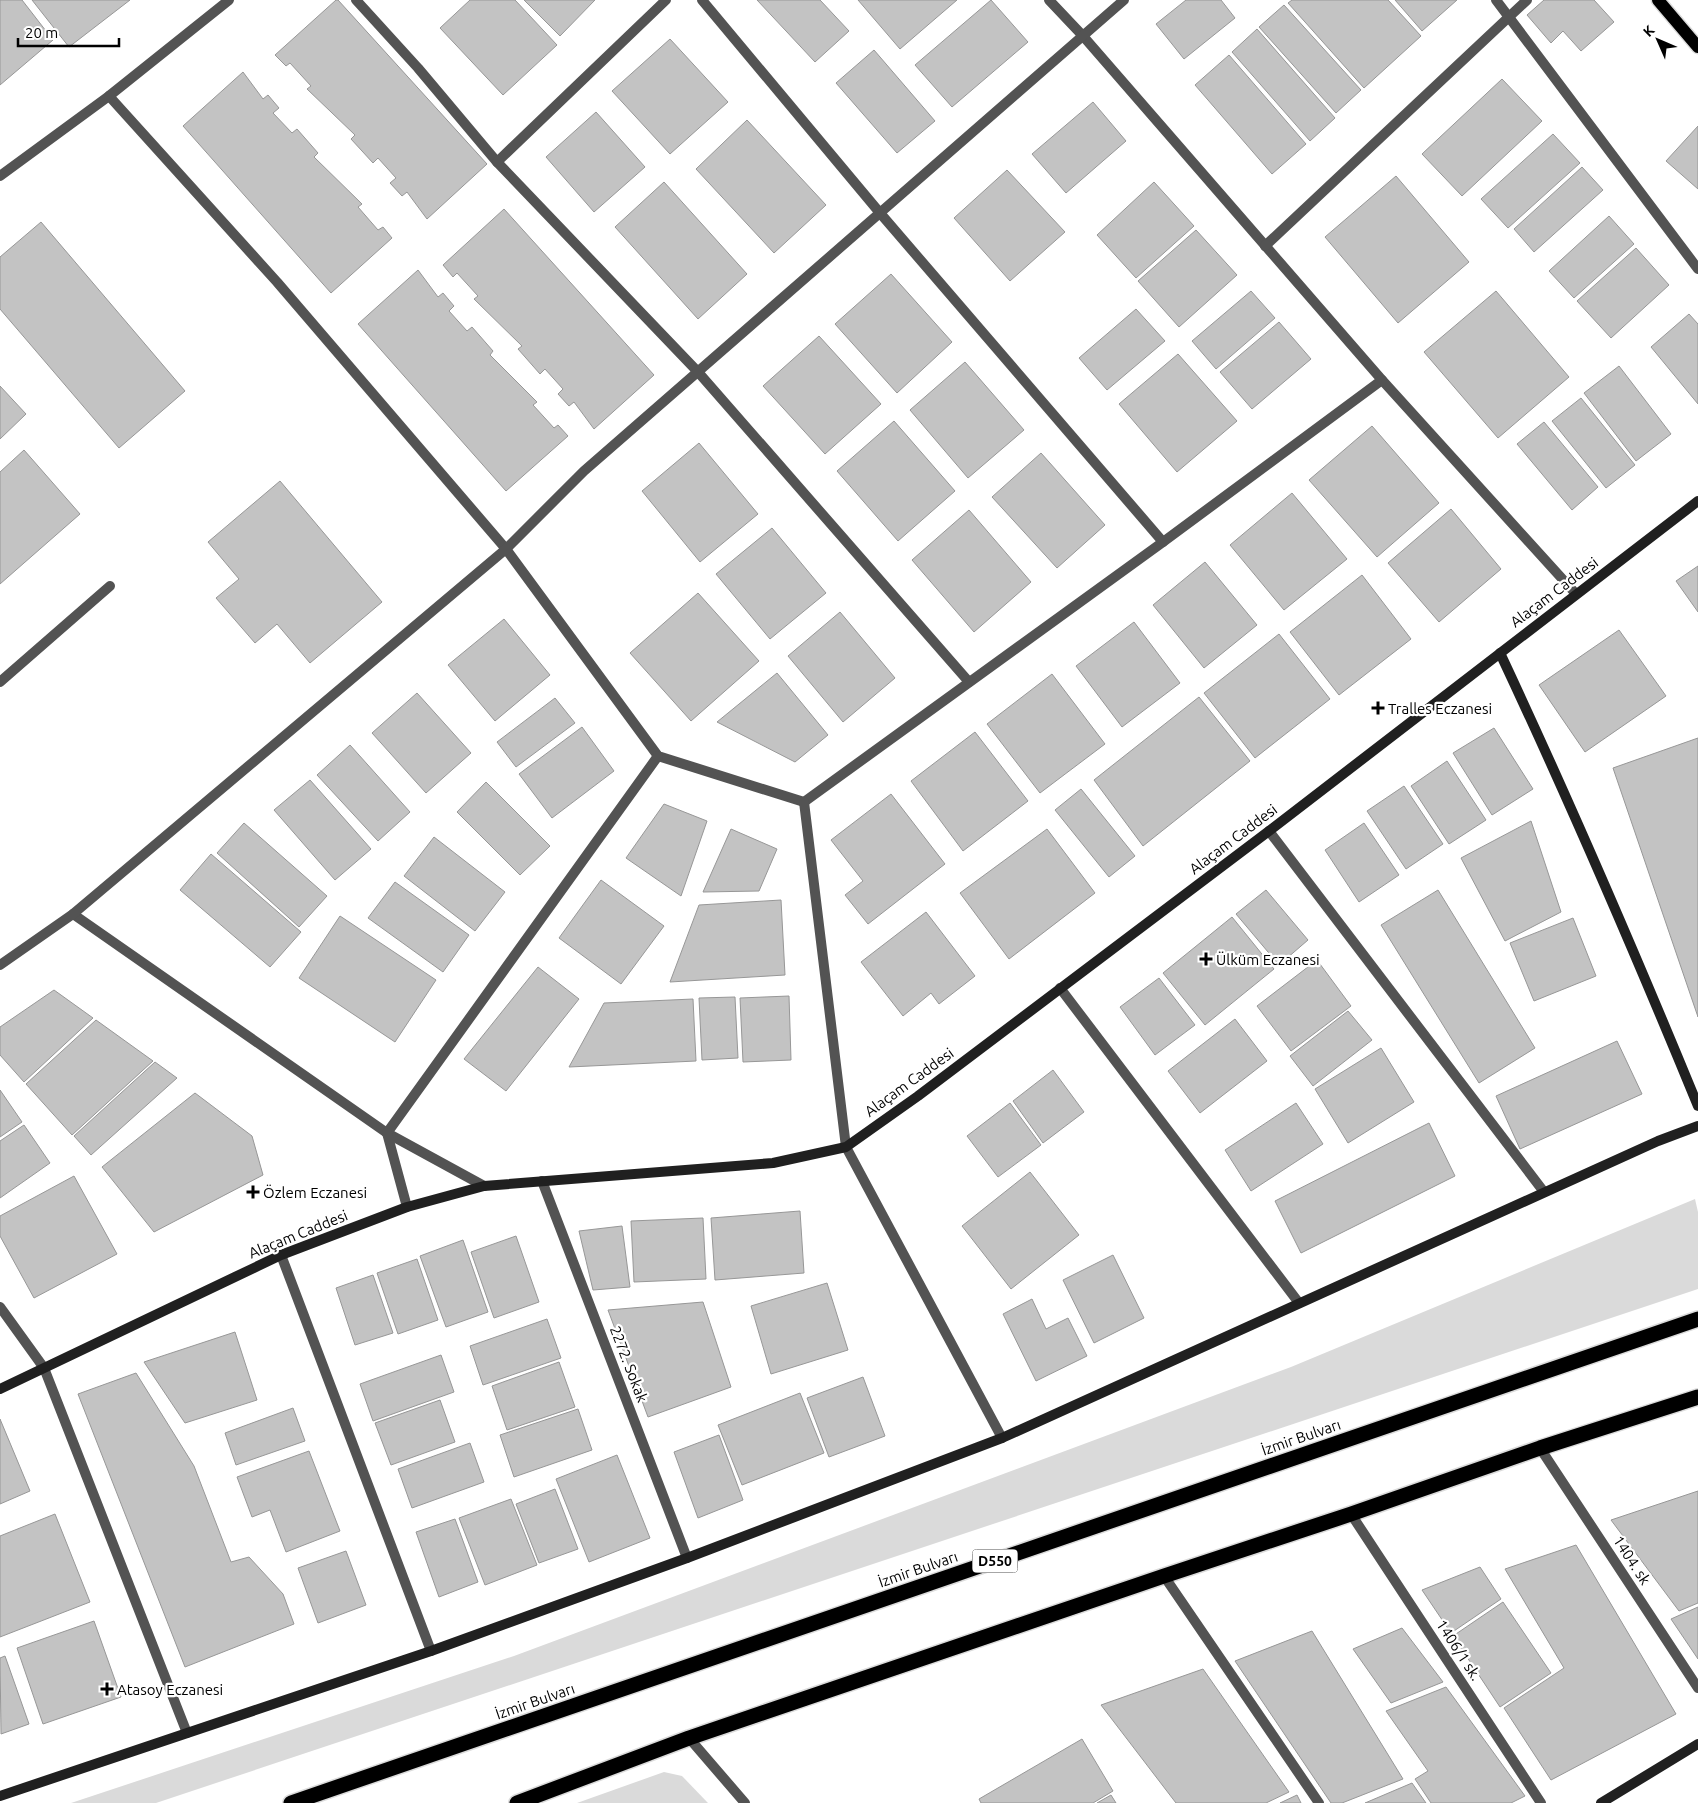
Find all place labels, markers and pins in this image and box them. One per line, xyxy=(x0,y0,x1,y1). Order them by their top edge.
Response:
place label: Tralles Eczanesi xyxy=(1388,700,1492,717)
marker: Tralles Eczanesi xyxy=(1372,702,1384,714)
place label: Ülküm Eczanesi xyxy=(1216,951,1320,968)
marker: Ülküm Eczanesi xyxy=(1200,953,1212,965)
place label: Özlem Eczanesi xyxy=(263,1184,367,1201)
marker: Özlem Eczanesi xyxy=(247,1186,259,1198)
place label: Atasoy Eczanesi xyxy=(117,1681,223,1698)
marker: Atasoy Eczanesi xyxy=(101,1683,113,1695)

